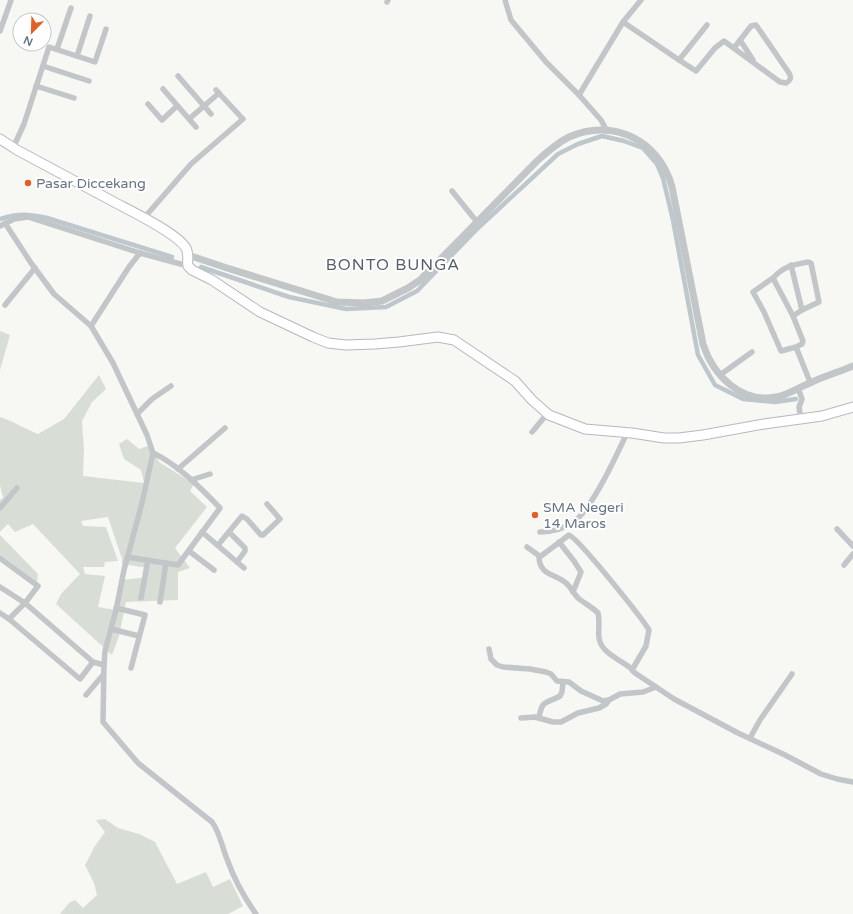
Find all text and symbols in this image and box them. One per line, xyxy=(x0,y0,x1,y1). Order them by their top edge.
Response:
north arrow xyxy=(12,12,52,52)
text: N xyxy=(22,33,35,48)
place label: Pasar Diccekang xyxy=(36,175,146,192)
marker: Pasar Diccekang xyxy=(23,178,33,188)
district label: BONTO BUNGA xyxy=(326,255,460,275)
place label: SMA Negeri 14 Maros xyxy=(543,499,624,532)
marker: SMA Negeri 14 Maros xyxy=(530,510,540,520)

